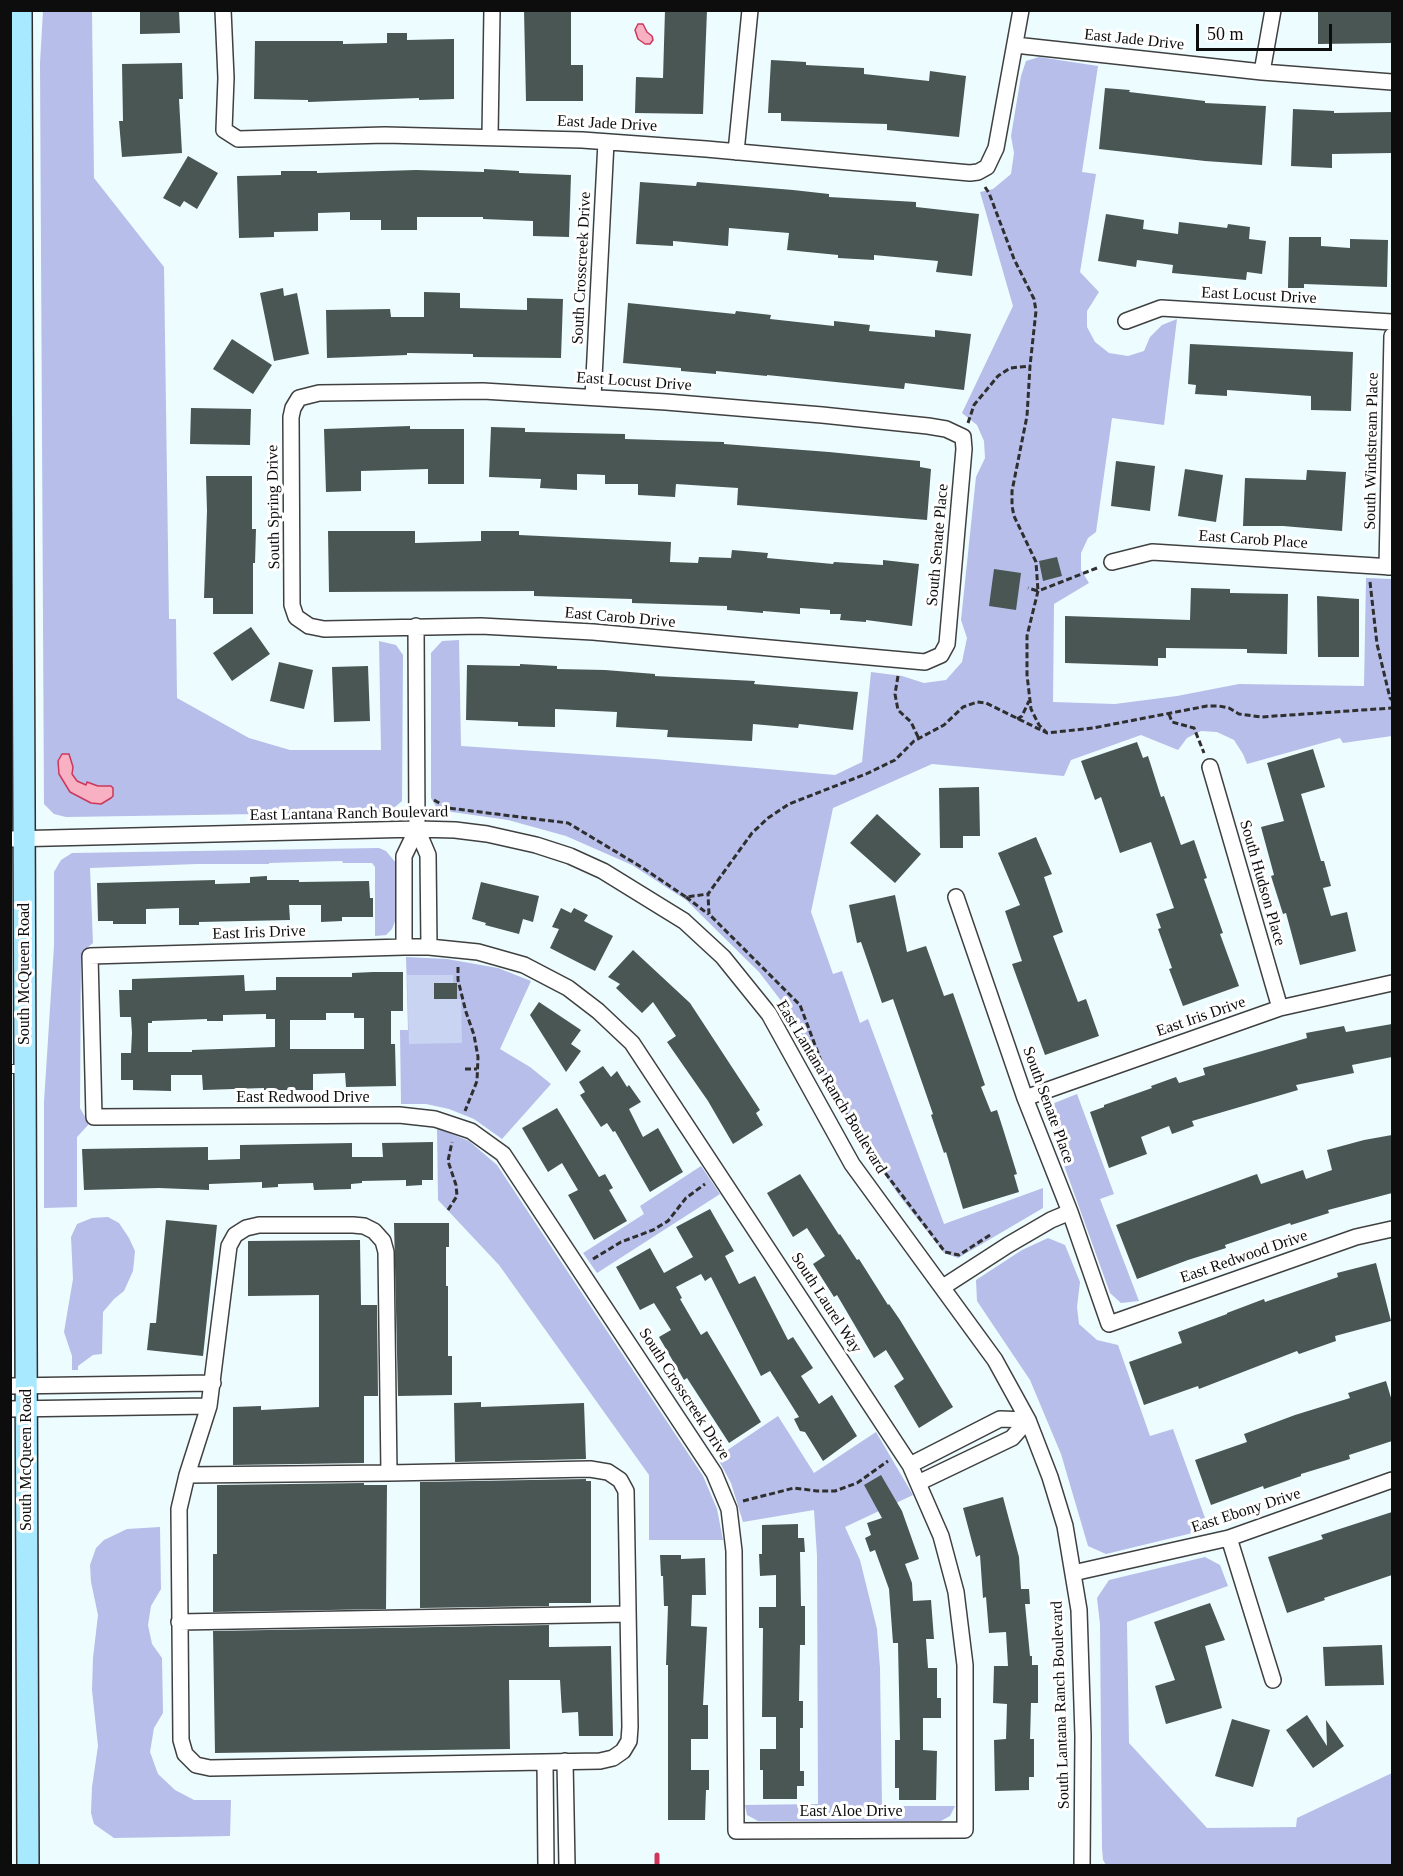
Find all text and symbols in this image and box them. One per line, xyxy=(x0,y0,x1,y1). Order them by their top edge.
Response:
scale bar xyxy=(1199,12,1336,50)
text: 50 m xyxy=(1207,24,1244,44)
street label: East Jade Drive xyxy=(1083,25,1185,55)
street label: East Jade Drive xyxy=(556,112,658,136)
street label: South Crosscreek Drive xyxy=(568,191,596,345)
street label: East Locust Drive xyxy=(1201,283,1317,309)
street label: East Locust Drive xyxy=(576,368,692,396)
street label: South Windstream Place xyxy=(1361,372,1383,530)
street label: South Spring Drive xyxy=(263,445,285,569)
street label: South Senate Place xyxy=(923,483,953,607)
street label: East Carob Place xyxy=(1198,527,1308,553)
street label: East Carob Drive xyxy=(564,604,676,632)
street label: East Lantana Ranch Boulevard xyxy=(250,803,448,825)
street label: South Hudson Place xyxy=(1235,818,1289,948)
street label: South McQueen Road xyxy=(15,903,35,1045)
street label: East Iris Drive xyxy=(212,922,306,944)
street label: East Iris Drive xyxy=(1154,993,1248,1041)
street label: East Lantana Ranch Boulevard xyxy=(772,997,890,1177)
street label: South Senate Place xyxy=(1018,1044,1078,1166)
street label: East Redwood Drive xyxy=(236,1088,370,1108)
street label: East Redwood Drive xyxy=(1178,1226,1310,1288)
street label: South Laurel Way xyxy=(786,1249,866,1357)
street label: South Crosscreek Drive xyxy=(634,1325,734,1463)
street label: South McQueen Road xyxy=(17,1389,37,1531)
street label: East Ebony Drive xyxy=(1189,1484,1303,1538)
street label: South Lantana Ranch Boulevard xyxy=(1048,1601,1074,1809)
street label: East Aloe Drive xyxy=(799,1802,903,1822)

